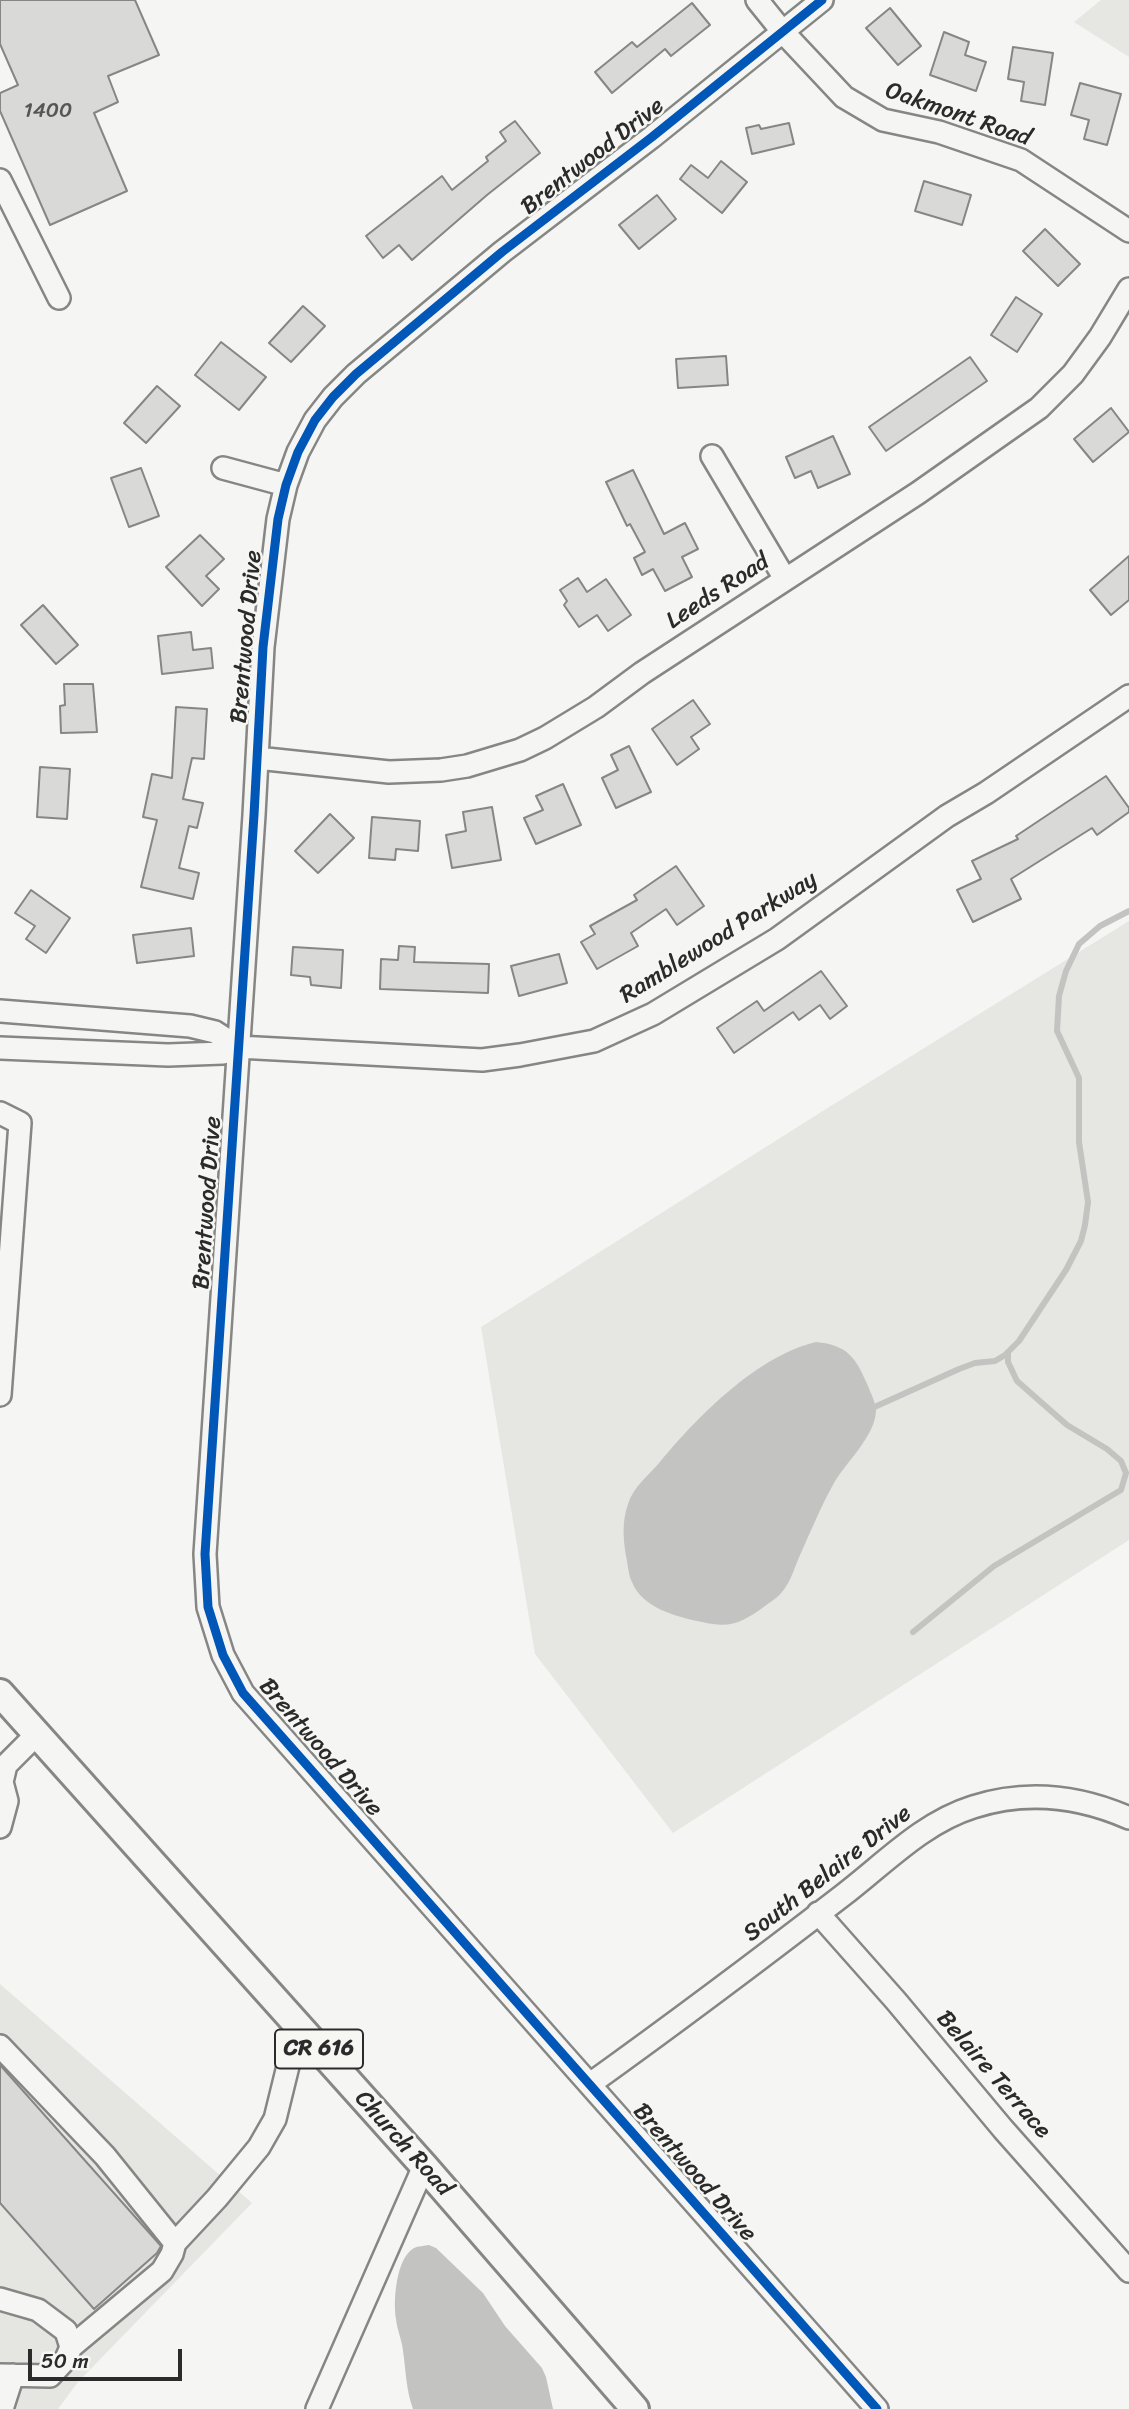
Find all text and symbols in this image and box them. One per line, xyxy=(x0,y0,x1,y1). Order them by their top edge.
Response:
street label: Oakmont Road xyxy=(881,77,1035,153)
street label: Brentwood Drive xyxy=(516,92,670,222)
house number: 1400 xyxy=(24,99,72,125)
street label: Leeds Road xyxy=(661,548,775,636)
street label: Brentwood Drive xyxy=(225,549,269,725)
street label: Ramblewood Parkway xyxy=(615,866,823,1010)
street label: Brentwood Drive xyxy=(188,1115,228,1291)
street label: Brentwood Drive xyxy=(252,1673,388,1823)
street label: South Belaire Drive xyxy=(738,1800,918,1948)
street label: Belaire Terrace xyxy=(930,2005,1056,2145)
road number: CR 616 xyxy=(275,2030,363,2068)
street label: Church Road xyxy=(348,2085,458,2203)
street label: Brentwood Drive xyxy=(626,2098,762,2248)
scale bar xyxy=(32,2336,186,2380)
text: 50 m xyxy=(41,2342,89,2380)

